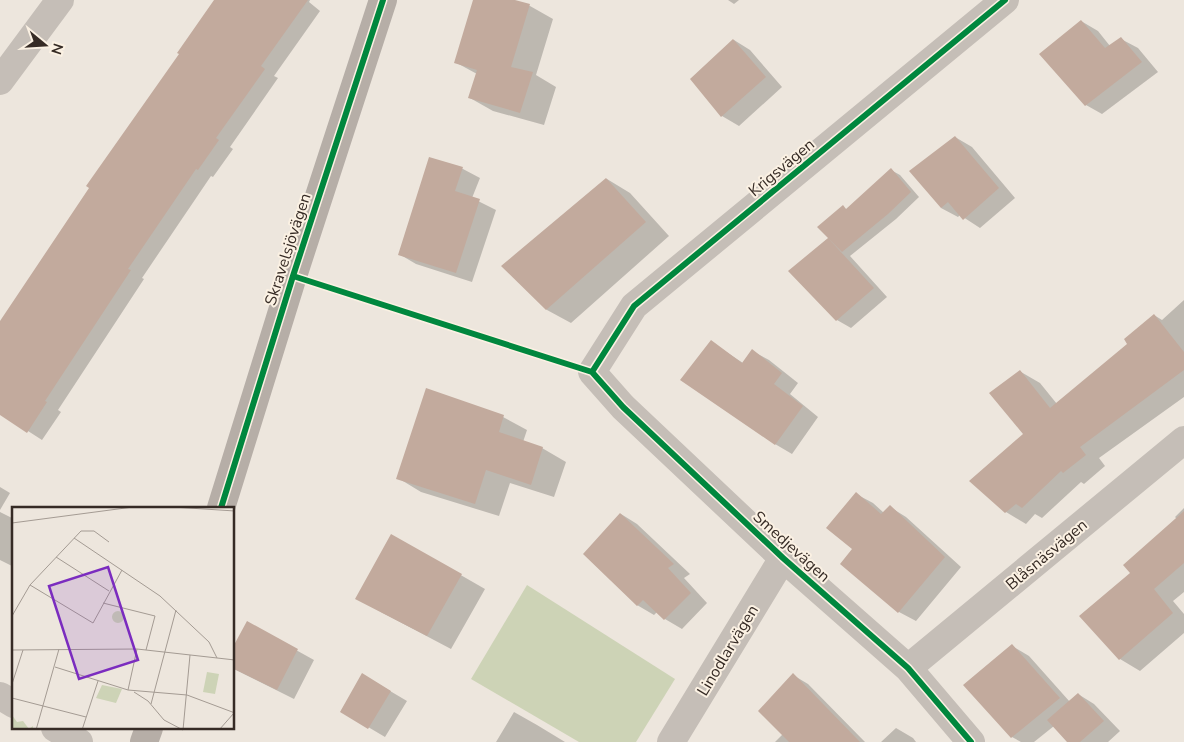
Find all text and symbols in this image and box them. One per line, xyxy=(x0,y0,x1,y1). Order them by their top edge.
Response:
north arrow xyxy=(20,20,70,70)
text: N xyxy=(46,41,68,57)
street label: Krigsvägen xyxy=(744,134,819,202)
street label: Skravelsjövägen xyxy=(259,190,316,308)
street label: Smedjevägen xyxy=(748,506,835,587)
inset map xyxy=(12,507,235,730)
street label: Blåsnäsvägen xyxy=(1001,514,1092,595)
street label: Linodlarvägen xyxy=(692,601,764,700)

